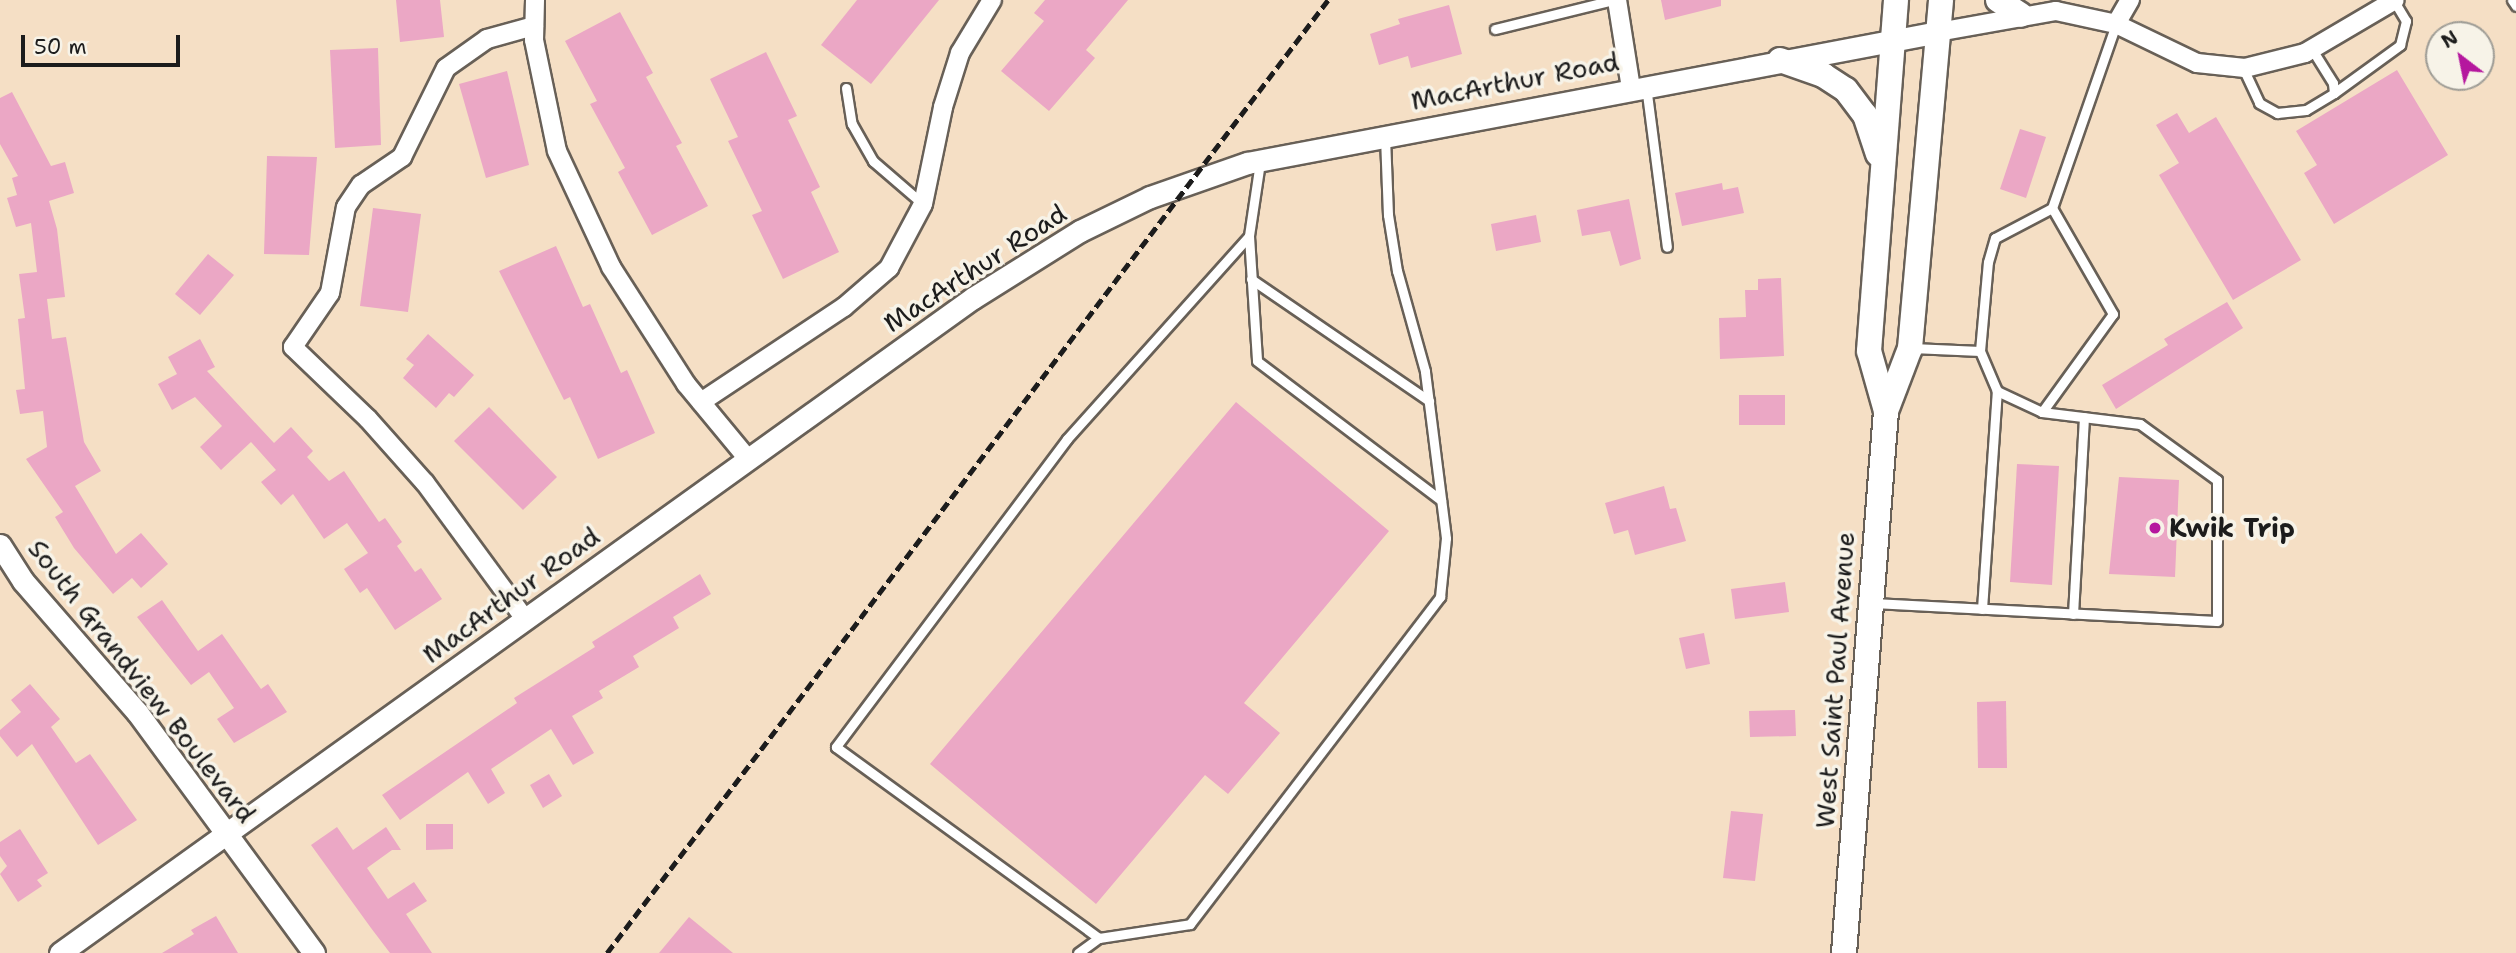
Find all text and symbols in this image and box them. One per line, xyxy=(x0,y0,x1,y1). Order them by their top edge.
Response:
scale bar xyxy=(24,21,184,65)
north arrow xyxy=(2425,21,2495,91)
text: N xyxy=(2437,25,2463,54)
text: 50 m xyxy=(34,33,87,61)
street label: MacArthur Road xyxy=(1408,46,1622,116)
street label: MacArthur Road xyxy=(878,197,1072,339)
place label: Kwik Trip xyxy=(2169,512,2295,544)
street label: MacArthur Road xyxy=(416,520,606,670)
marker: Kwik Trip xyxy=(2147,520,2163,536)
street label: West Saint Paul Avenue xyxy=(1809,531,1861,829)
street label: South Grandview Boulevard xyxy=(22,533,262,829)

